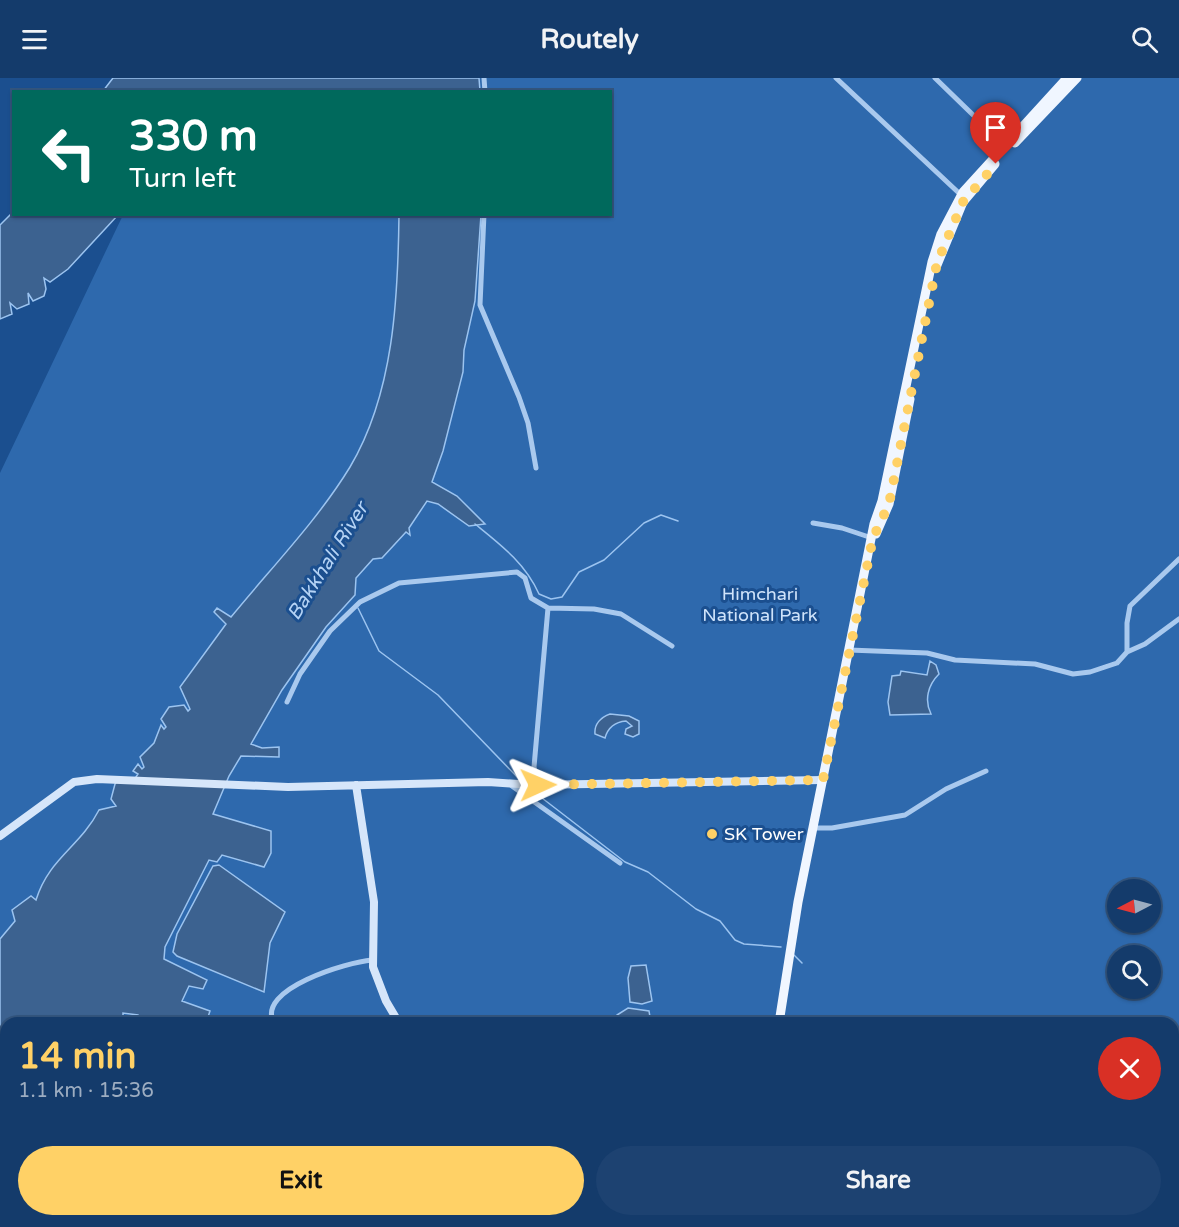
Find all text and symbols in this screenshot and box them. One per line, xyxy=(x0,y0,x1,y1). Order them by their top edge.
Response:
icon: menu xyxy=(18,23,51,56)
text: Routely xyxy=(540,23,639,56)
icon: search xyxy=(1128,23,1161,56)
pin xyxy=(970,102,1021,164)
text: 330 m xyxy=(129,111,258,162)
icon: arrive xyxy=(979,111,1012,144)
icon: left xyxy=(30,114,108,192)
text: Turn left xyxy=(129,162,236,195)
water label: Bakkhali River xyxy=(282,496,375,625)
park label: Himchari National Park xyxy=(702,583,818,626)
position arrow xyxy=(506,753,570,817)
place label: SK Tower xyxy=(724,823,804,845)
marker: SK Tower xyxy=(705,827,719,841)
north arrow xyxy=(1107,879,1161,933)
map controls xyxy=(1107,879,1161,999)
button: search xyxy=(1107,945,1161,999)
text: 14 min xyxy=(18,1035,137,1078)
button: close xyxy=(1098,1037,1161,1100)
text: 1.1 km · 15:36 xyxy=(18,1079,154,1103)
button: Exit xyxy=(18,1146,584,1215)
button: Share xyxy=(596,1146,1161,1215)

